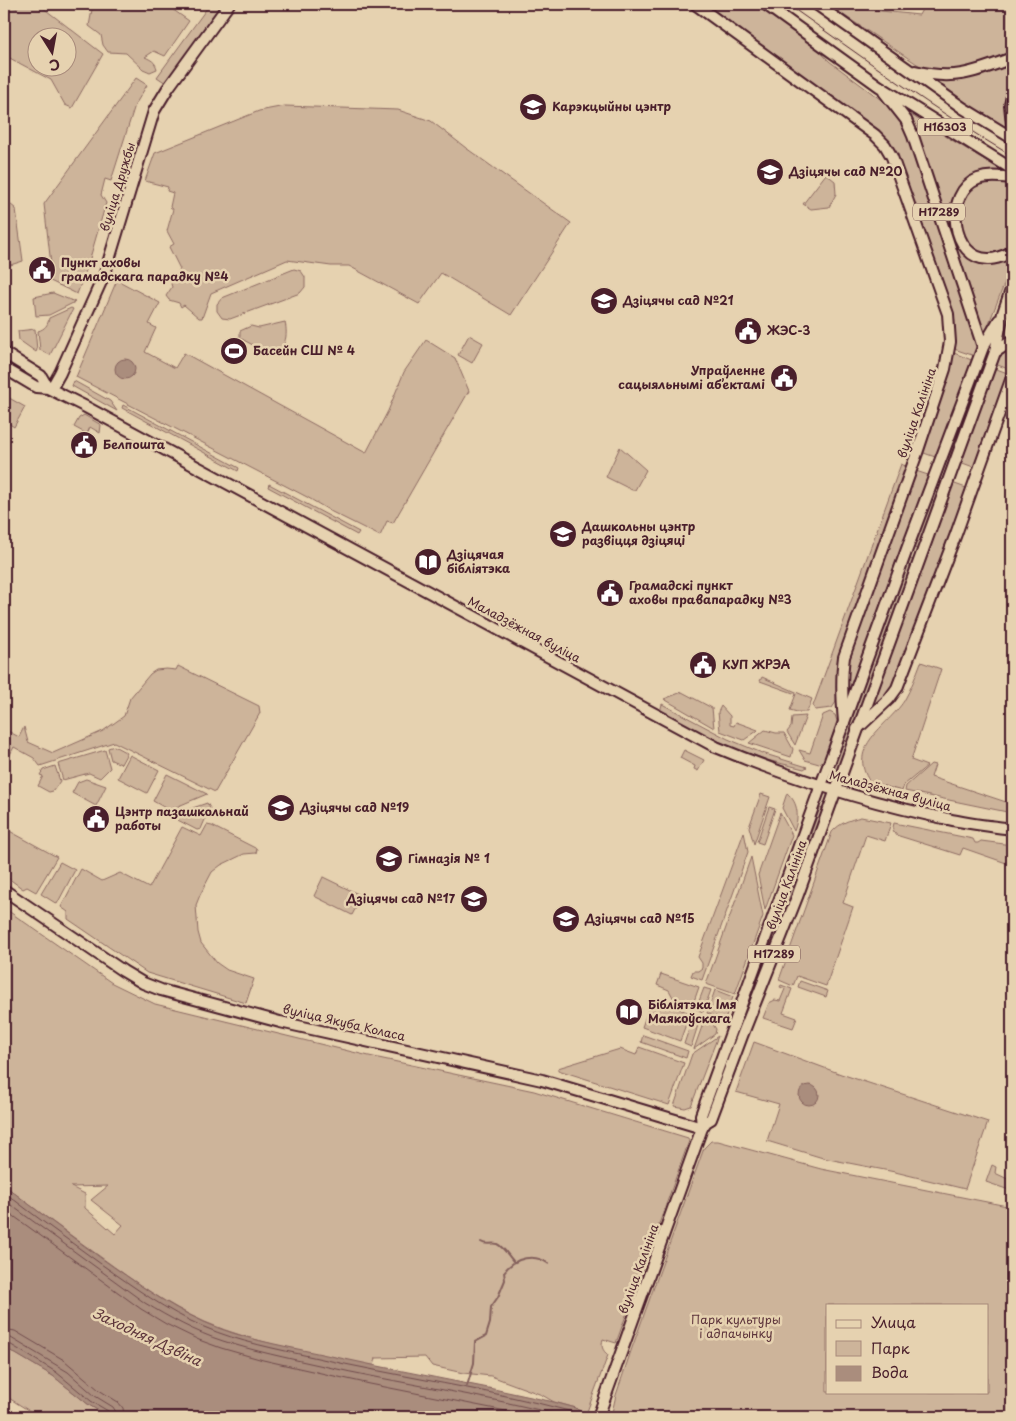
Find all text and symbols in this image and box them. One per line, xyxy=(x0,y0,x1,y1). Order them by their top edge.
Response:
north arrow xyxy=(28,28,78,78)
text: С xyxy=(47,54,62,77)
school or university icon: Карэкцыйны цэнтр xyxy=(518,92,548,122)
place label: Карэкцыйны цэнтр xyxy=(552,97,672,115)
road number: Н16303 xyxy=(918,118,972,136)
street label: вуліца Дружбы xyxy=(95,140,139,233)
school or university icon: Дзіцячы сад №20 xyxy=(755,157,785,187)
place label: Дзіцячы сад №20 xyxy=(788,162,903,180)
road number: Н17289 xyxy=(913,203,965,220)
place label: Пункт аховы грамадскага парадку №4 xyxy=(61,253,228,285)
public building icon: Пункт аховы грамадскага парадку №4 xyxy=(27,255,57,285)
school or university icon: Дзіцячы сад №21 xyxy=(589,286,619,316)
place label: Дзіцячы сад №21 xyxy=(622,291,734,309)
public building icon: ЖЭС-3 xyxy=(733,316,763,346)
place label: ЖЭС-3 xyxy=(766,321,811,339)
sports icon: Басейн СШ № 4 xyxy=(219,336,249,366)
place label: Басейн СШ № 4 xyxy=(253,341,355,359)
place label: Упраўленне сацыяльнымі абʼектамі xyxy=(618,361,765,393)
public building icon: Упраўленне сацыяльнымі абʼектамі xyxy=(769,363,799,393)
street label: вуліца Калініна xyxy=(892,365,940,460)
public building icon: Белпошта xyxy=(69,430,99,460)
place label: Белпошта xyxy=(103,435,166,453)
place label: Дашкольны цэнтр развіцця дзіцяці xyxy=(581,517,696,549)
school or university icon: Дашкольны цэнтр развіцця дзіцяці xyxy=(548,519,578,549)
place label: Дзіцячая бібліятэка xyxy=(446,545,510,577)
library icon: Дзіцячая бібліятэка xyxy=(413,547,443,577)
place label: Грамадскі пункт аховы правапарадку №3 xyxy=(629,576,792,608)
public building icon: Грамадскі пункт аховы правапарадку №3 xyxy=(595,578,625,608)
street label: Маладзёжная вуліца xyxy=(465,592,585,667)
public building icon: КУП ЖРЭА xyxy=(688,650,718,680)
place label: КУП ЖРЭА xyxy=(722,655,791,673)
street label: Маладзёжная вуліца xyxy=(827,765,954,815)
school or university icon: Дзіцячы сад №19 xyxy=(266,793,296,823)
place label: Дзіцячы сад №19 xyxy=(299,798,409,816)
place label: Цэнтр пазашкольнай работы xyxy=(115,802,249,834)
public building icon: Цэнтр пазашкольнай работы xyxy=(81,804,111,834)
street label: вуліца Калініна xyxy=(761,837,811,932)
school or university icon: Гімназія № 1 xyxy=(374,844,404,874)
place label: Гімназія № 1 xyxy=(408,849,490,867)
school or university icon: Дзіцячы сад №17 xyxy=(459,884,489,914)
place label: Дзіцячы сад №17 xyxy=(345,889,456,907)
school or university icon: Дзіцячы сад №15 xyxy=(551,904,581,934)
place label: Дзіцячы сад №15 xyxy=(584,909,695,927)
road number: Н17289 xyxy=(748,946,800,962)
place label: Бібліятэка Імя Маякоўскага xyxy=(648,995,737,1027)
library icon: Бібліятэка Імя Маякоўскага xyxy=(614,997,644,1027)
street label: вуліца Якуба Коласа xyxy=(281,999,408,1045)
street label: вуліца Калініна xyxy=(613,1221,663,1316)
water label: Заходняя Дзвіна xyxy=(90,1302,206,1371)
legend xyxy=(826,1304,988,1394)
park label: Парк культуры і адпачынку xyxy=(691,1310,781,1342)
text: Улица xyxy=(871,1310,916,1333)
text: Парк xyxy=(871,1336,910,1359)
text: Вода xyxy=(871,1360,909,1383)

